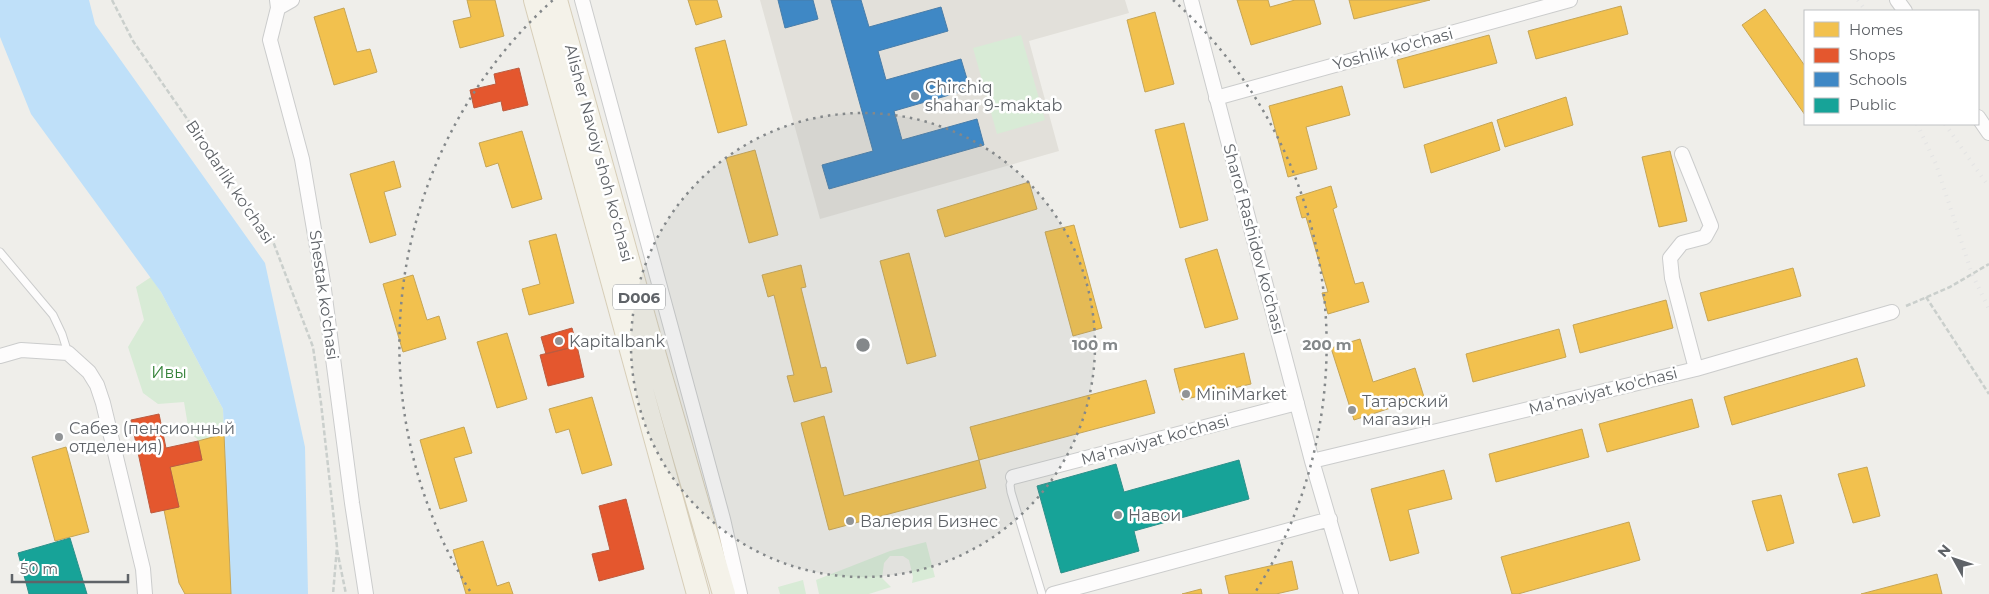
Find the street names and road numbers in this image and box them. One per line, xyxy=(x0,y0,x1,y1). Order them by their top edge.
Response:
street label: Yoshlik ko'chasi xyxy=(1331,24,1455,74)
street label: Alisher Navoiy shoh koʻchasi xyxy=(561,42,637,264)
street label: Birodarlik ko'chasi xyxy=(182,117,278,247)
street label: Sharof Rashidov ko'chasi xyxy=(1219,142,1289,336)
street label: Shestak ko'chasi xyxy=(305,229,343,361)
road number: D006 xyxy=(613,284,665,310)
street label: Ma’naviyat ko'chasi xyxy=(1527,363,1679,419)
street label: Ma’naviyat ko'chasi xyxy=(1079,411,1231,469)

